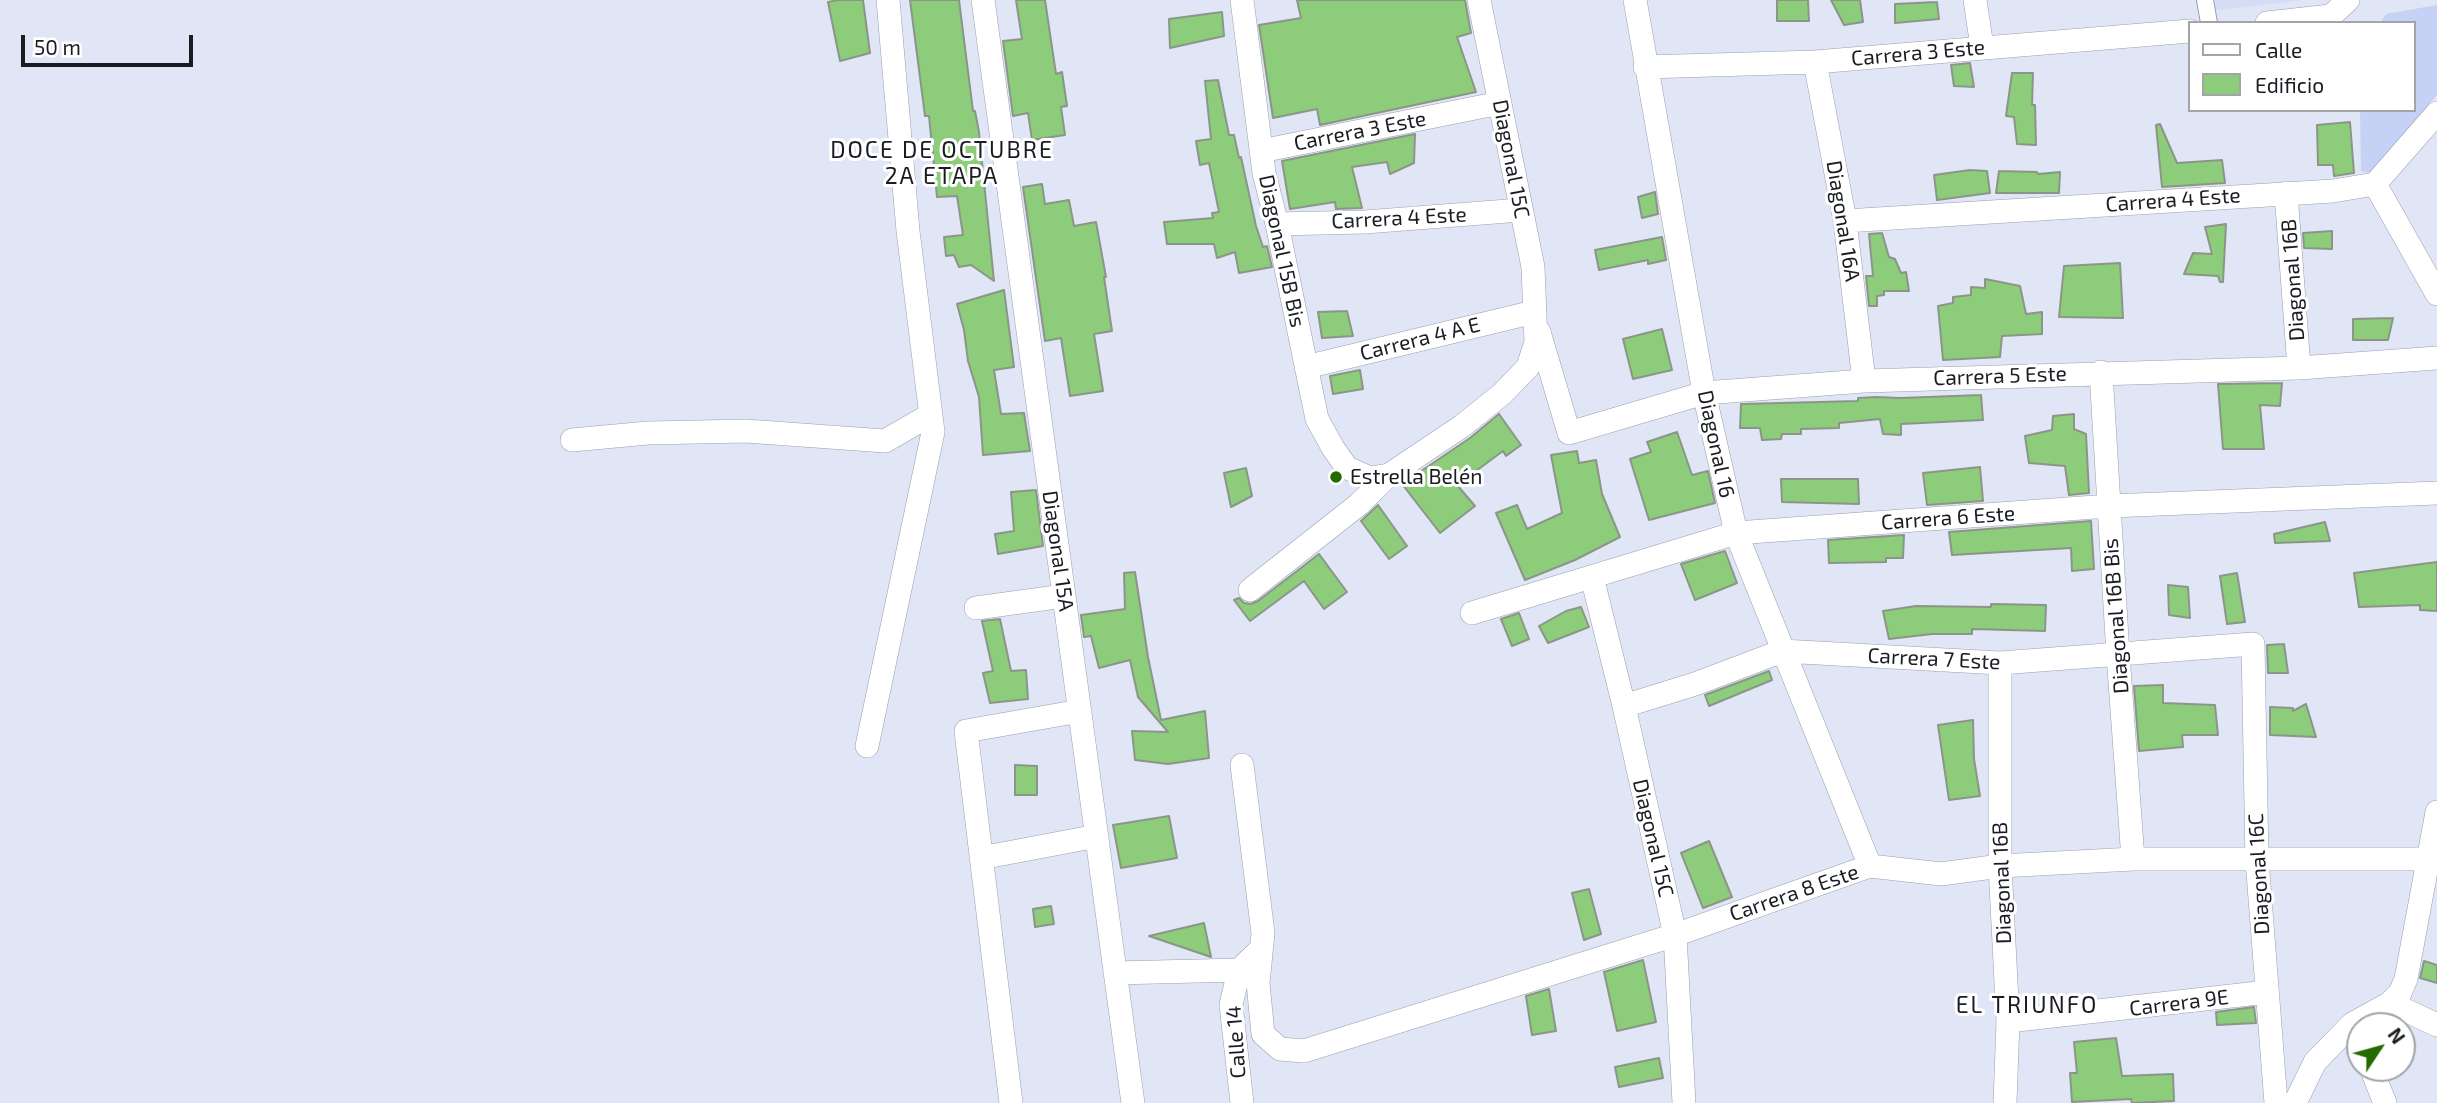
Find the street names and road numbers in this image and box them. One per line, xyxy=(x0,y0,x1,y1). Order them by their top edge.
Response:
street label: Carrera 3 Este xyxy=(1850,35,1986,71)
street label: Diagonal 15C xyxy=(1487,97,1535,221)
street label: Carrera 3 Este xyxy=(1292,106,1428,156)
street label: Diagonal 16A xyxy=(1821,159,1865,283)
street label: Diagonal 15B Bis xyxy=(1254,173,1310,329)
street label: Carrera 4 Este xyxy=(2105,183,2241,217)
street label: Carrera 4 Este xyxy=(1331,202,1467,234)
street label: Diagonal 16B xyxy=(2276,218,2310,342)
street label: Carrera 4 A E xyxy=(1357,312,1483,366)
street label: Carrera 5 Este xyxy=(1933,361,2067,391)
street label: Diagonal 16 xyxy=(1692,388,1740,500)
street label: Diagonal 15A xyxy=(1037,489,1079,613)
street label: Carrera 6 Este xyxy=(1880,501,2016,535)
street label: Diagonal 16B Bis xyxy=(2098,537,2134,695)
street label: Carrera 7 Este xyxy=(1867,643,2001,675)
street label: Diagonal 15C xyxy=(1627,776,1679,900)
street label: Diagonal 16C xyxy=(2243,813,2275,935)
street label: Diagonal 16B xyxy=(1987,821,2017,945)
street label: Carrera 8 Este xyxy=(1726,859,1862,927)
street label: Carrera 9E xyxy=(2128,984,2230,1022)
street label: Calle 14 xyxy=(1221,1005,1251,1079)

